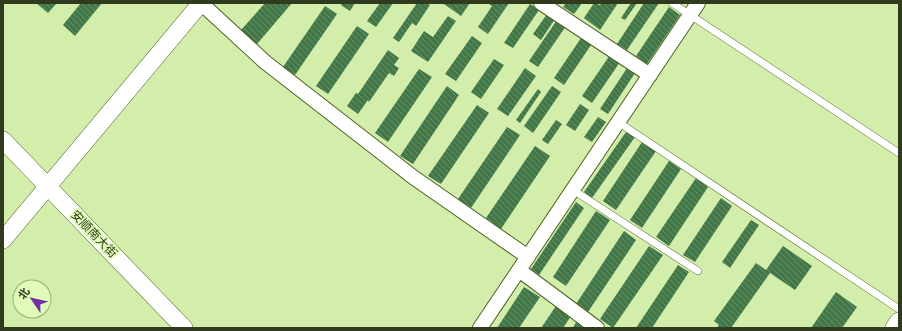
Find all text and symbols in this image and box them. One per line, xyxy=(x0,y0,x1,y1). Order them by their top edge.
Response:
street label: 安顺南大街 xyxy=(68,208,120,260)
north arrow xyxy=(12,279,52,319)
text: 北 xyxy=(16,285,33,302)

